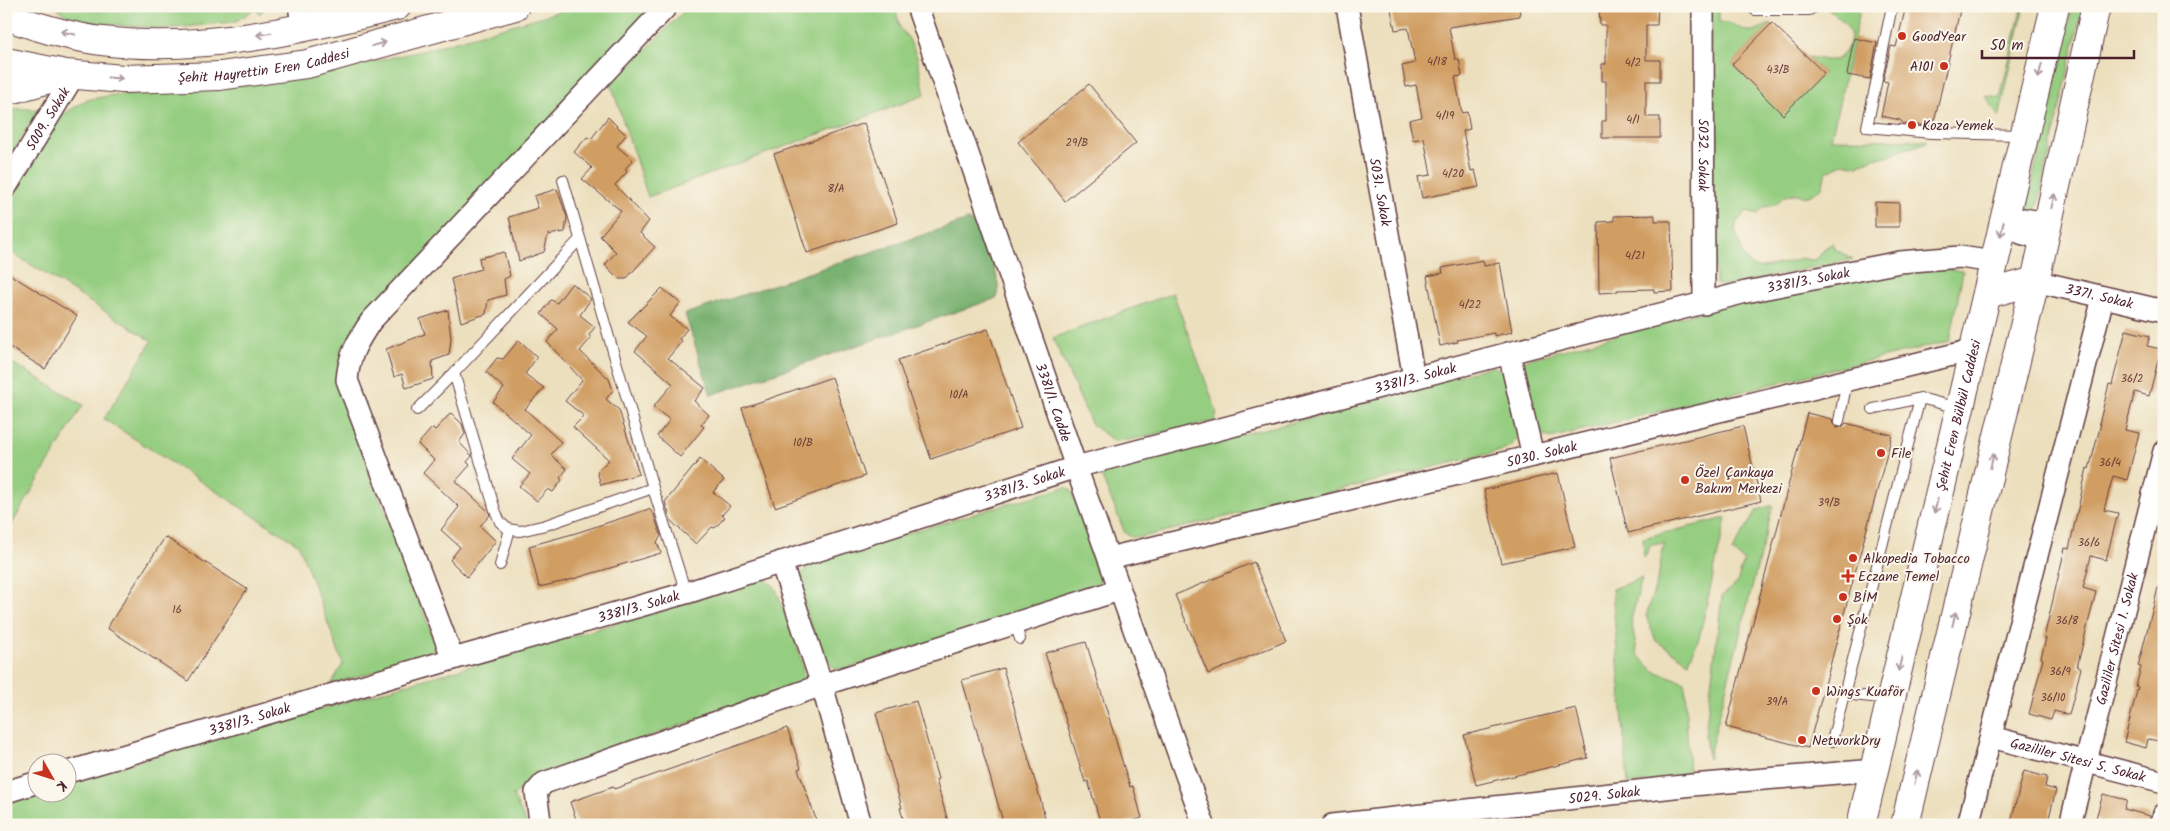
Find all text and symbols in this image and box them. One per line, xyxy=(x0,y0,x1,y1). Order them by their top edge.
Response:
place label: GoodYear xyxy=(1912,26,1967,48)
one-way arrow xyxy=(60,28,76,38)
scale bar xyxy=(1982,28,2135,60)
one-way arrow xyxy=(256,30,272,40)
marker: GoodYear xyxy=(1896,30,1908,42)
text: 50 m xyxy=(1990,34,2024,58)
one-way arrow xyxy=(370,39,386,48)
street label: Şehit Hayrettin Eren Caddesi xyxy=(178,43,353,89)
house number: 4/18 xyxy=(1427,53,1447,71)
house number: 4/2 xyxy=(1625,54,1641,72)
place label: A101 xyxy=(1910,56,1934,78)
marker: A101 xyxy=(1938,60,1950,72)
house number: 43/B xyxy=(1766,61,1790,79)
one-way arrow xyxy=(2035,62,2044,78)
one-way arrow xyxy=(106,73,122,83)
street label: 5009. Sokak xyxy=(21,83,76,155)
house number: 4/19 xyxy=(1436,107,1455,125)
house number: 4/1 xyxy=(1626,111,1640,129)
place label: Koza Yemek xyxy=(1922,115,1994,137)
street label: 5032. Sokak xyxy=(1691,118,1714,192)
marker: Koza Yemek xyxy=(1906,119,1918,131)
house number: 29/B xyxy=(1066,134,1088,152)
street label: 5031. Sokak xyxy=(1363,156,1397,229)
house number: 4/20 xyxy=(1442,165,1464,183)
house number: 8/A xyxy=(827,180,845,198)
one-way arrow xyxy=(2049,193,2058,209)
one-way arrow xyxy=(1997,220,2006,236)
house number: 4/21 xyxy=(1625,247,1645,265)
street label: 3381/3. Sokak xyxy=(1765,262,1852,300)
street label: 3371. Sokak xyxy=(2063,278,2136,316)
house number: 4/22 xyxy=(1459,296,1481,314)
street label: Şehit Eren Bülbül Caddesi xyxy=(1930,337,1988,493)
street label: 3381/3. Sokak xyxy=(1372,357,1459,400)
street label: 3381/1. Cadde xyxy=(1029,360,1077,446)
house number: 36/2 xyxy=(2121,370,2143,388)
house number: 10/A xyxy=(949,386,969,404)
house number: 10/B xyxy=(793,434,813,452)
street label: 5030. Sokak xyxy=(1504,436,1580,474)
place label: File xyxy=(1891,443,1912,465)
marker: File xyxy=(1875,447,1887,459)
one-way arrow xyxy=(1988,454,1997,470)
house number: 36/4 xyxy=(2099,454,2121,472)
street label: 3381/3. Sokak xyxy=(981,461,1069,508)
place label: Özel Çankaya Bakım Merkezi xyxy=(1695,462,1782,500)
marker: Özel Çankaya Bakım Merkezi xyxy=(1679,474,1691,486)
house number: 39/B xyxy=(1818,494,1840,512)
one-way arrow xyxy=(1931,498,1940,514)
house number: 36/6 xyxy=(2078,534,2100,552)
place label: Alkopedia Tobacco xyxy=(1863,548,1970,570)
marker: Alkopedia Tobacco xyxy=(1847,552,1859,564)
place label: Eczane Temel xyxy=(1858,566,1940,588)
marker: Eczane Temel xyxy=(1842,570,1854,582)
street label: Gazililer Sitesi 1. Sokak xyxy=(2091,570,2145,708)
street label: 3381/3. Sokak xyxy=(595,585,683,629)
place label: BİM xyxy=(1853,587,1877,609)
marker: BİM xyxy=(1837,591,1849,603)
house number: 16 xyxy=(172,601,182,619)
place label: Şok xyxy=(1847,609,1868,631)
one-way arrow xyxy=(1950,612,1959,628)
house number: 36/8 xyxy=(2056,612,2079,630)
marker: Şok xyxy=(1831,613,1843,625)
one-way arrow xyxy=(1895,656,1904,672)
house number: 36/9 xyxy=(2049,663,2071,681)
place label: Wings Kuaför xyxy=(1826,681,1905,703)
marker: Wings Kuaför xyxy=(1810,685,1822,697)
house number: 36/10 xyxy=(2040,689,2066,707)
house number: 39/A xyxy=(1766,693,1788,711)
street label: 3381/3. Sokak xyxy=(206,697,294,742)
place label: NetworkDry xyxy=(1812,730,1881,752)
street label: Gazililer Sitesi 5. Sokak xyxy=(2008,732,2148,789)
marker: NetworkDry xyxy=(1796,734,1808,746)
north arrow xyxy=(28,754,78,804)
one-way arrow xyxy=(1912,770,1921,786)
text: K xyxy=(50,775,73,796)
street label: 5029. Sokak xyxy=(1567,781,1642,811)

